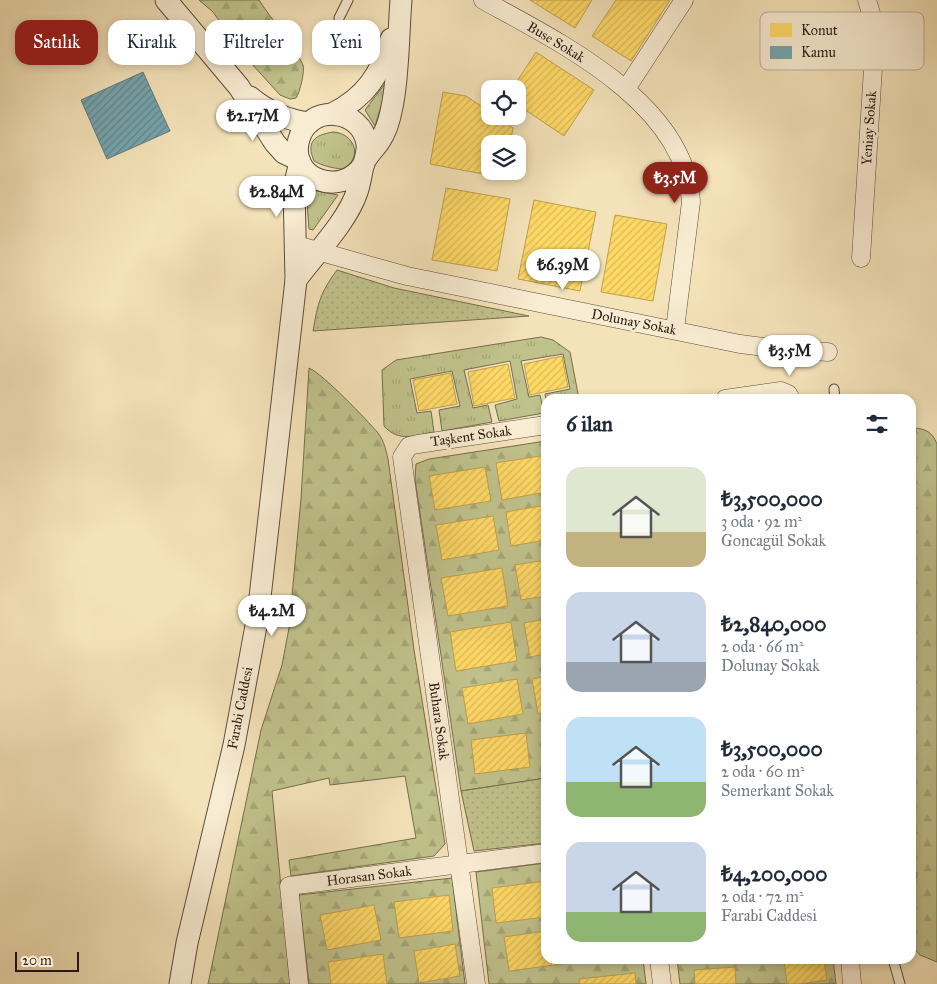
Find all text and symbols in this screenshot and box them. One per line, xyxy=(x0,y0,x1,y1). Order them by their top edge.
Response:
legend xyxy=(760,12,924,70)
street label: Buse Sokak xyxy=(524,18,589,66)
chip: Satılık xyxy=(15,20,98,65)
chip: Kiralık xyxy=(108,20,195,65)
chip: Filtreler xyxy=(205,20,302,65)
chip: Yeni xyxy=(312,20,380,65)
text: Konut xyxy=(801,22,838,39)
text: Kamu xyxy=(801,44,837,61)
map controls xyxy=(481,80,526,180)
button: locate xyxy=(481,80,526,125)
street label: Yeniay Sokak xyxy=(858,90,880,166)
pin: ₺2.17M xyxy=(212,100,294,142)
text: ₺2.17M xyxy=(227,106,279,125)
button: layers xyxy=(481,135,526,180)
pin: ₺3.5M xyxy=(640,162,710,204)
text: ₺3.5M xyxy=(654,168,696,187)
pin: ₺2.84M xyxy=(236,176,318,218)
text: ₺2.84M xyxy=(250,182,304,201)
pin: ₺6.39M xyxy=(522,248,604,291)
text: ₺6.39M xyxy=(537,255,589,274)
street label: Dolunay Sokak xyxy=(590,305,678,339)
pin: ₺3.5M xyxy=(755,334,825,377)
text: ₺3.5M xyxy=(769,341,811,360)
icon: filters xyxy=(863,410,891,438)
text: 6 ilan xyxy=(566,411,613,437)
street label: Taşkent Sokak xyxy=(429,422,513,450)
text: ₺3,500,000 xyxy=(721,486,823,512)
icon: home xyxy=(606,487,666,547)
text: 3 oda · 92 m² xyxy=(721,512,802,531)
text: Goncagül Sokak xyxy=(721,531,826,550)
pin: ₺4.2M xyxy=(237,594,307,637)
text: ₺4.2M xyxy=(249,601,295,620)
text: ₺2,840,000 xyxy=(721,611,826,637)
icon: home xyxy=(606,612,666,672)
text: 2 oda · 66 m² xyxy=(721,637,804,656)
text: Dolunay Sokak xyxy=(721,656,820,675)
street label: Farabi Caddesi xyxy=(224,665,256,751)
street label: Buhara Sokak xyxy=(425,681,453,762)
text: ₺3,500,000 xyxy=(721,736,823,762)
icon: home xyxy=(606,737,666,797)
text: 2 oda · 60 m² xyxy=(721,762,805,781)
text: Semerkant Sokak xyxy=(721,781,834,800)
text: ₺4,200,000 xyxy=(721,861,828,887)
street label: Horasan Sokak xyxy=(325,862,413,890)
icon: home xyxy=(606,862,666,922)
text: 2 oda · 72 m² xyxy=(721,887,804,906)
text: Farabi Caddesi xyxy=(721,906,817,925)
scale bar xyxy=(15,949,79,972)
text: 20 m xyxy=(22,952,52,969)

